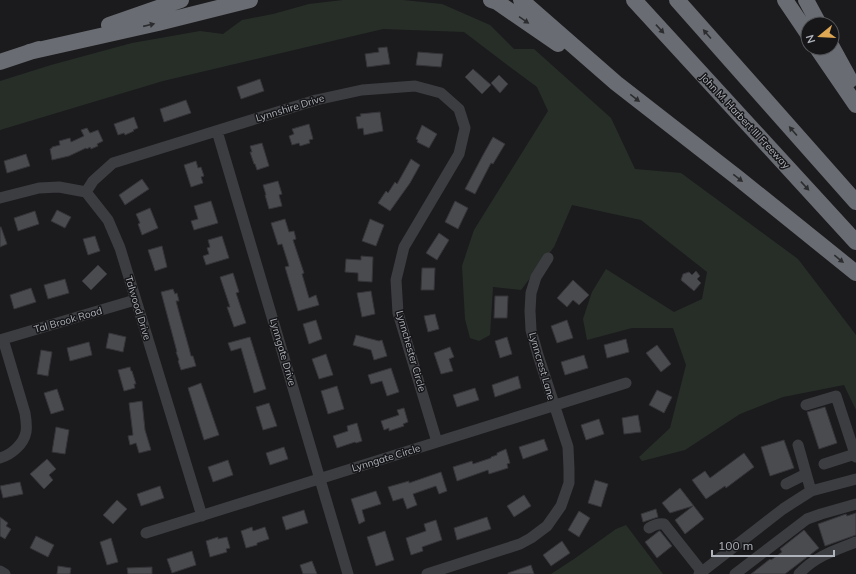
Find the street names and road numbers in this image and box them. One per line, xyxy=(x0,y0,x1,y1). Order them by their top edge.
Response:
street label: John M. Harbert III Freeway xyxy=(697,71,793,172)
street label: Lynnshire Drive xyxy=(254,91,326,125)
street label: Talwood Drive xyxy=(122,274,154,342)
street label: Tal Brook Road xyxy=(32,304,104,336)
street label: Lynnchester Circle xyxy=(393,309,429,393)
street label: Lynngate Drive xyxy=(267,317,299,387)
street label: Lynncrest Lane xyxy=(526,331,558,401)
street label: Lynngate Circle xyxy=(350,441,422,475)

